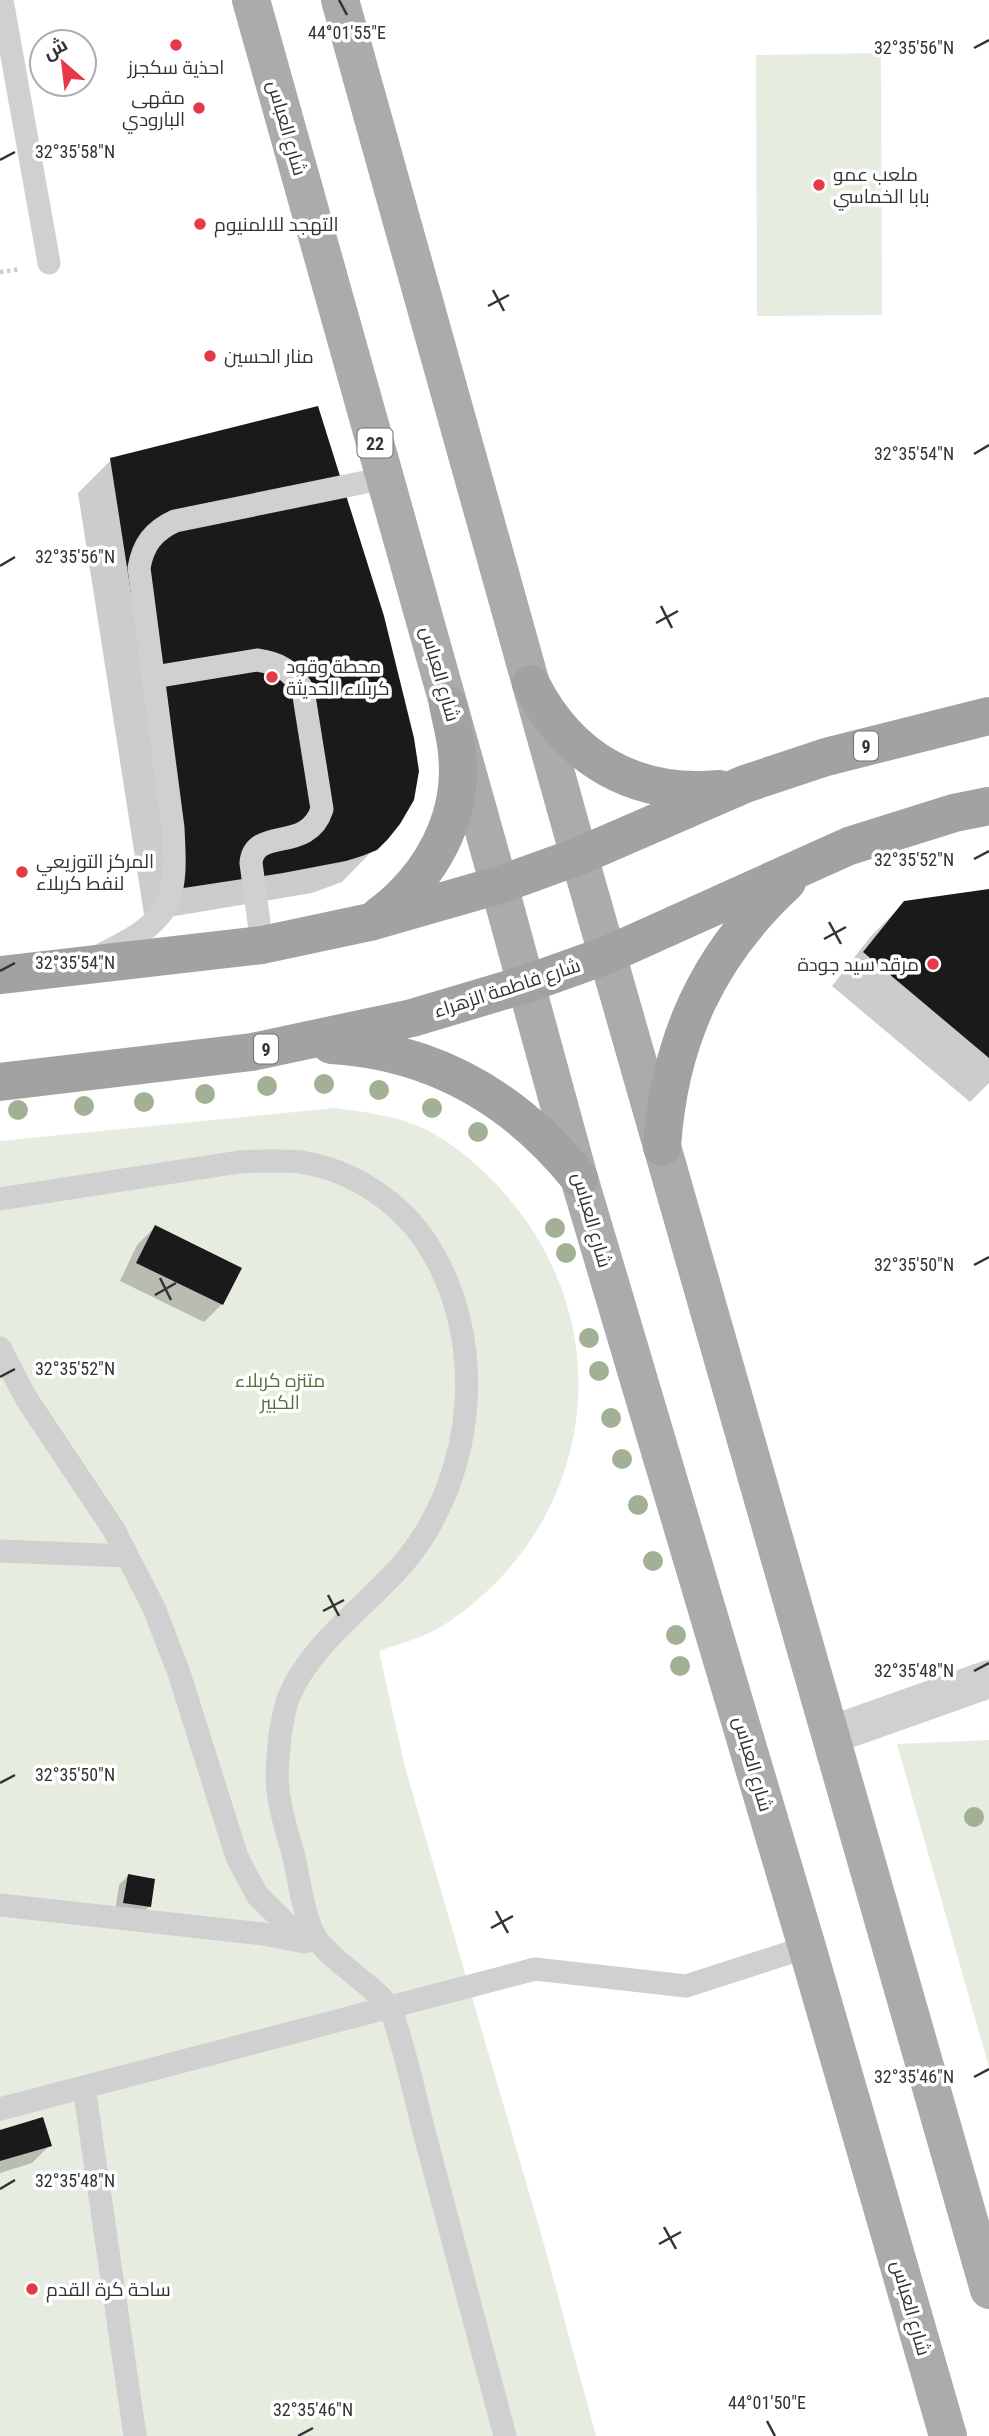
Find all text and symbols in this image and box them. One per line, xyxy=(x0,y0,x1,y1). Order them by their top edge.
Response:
text: 44°01'55"E xyxy=(308,22,386,43)
north arrow xyxy=(28,28,98,98)
text: ش xyxy=(39,33,71,64)
marker: احذية سكجرز xyxy=(168,37,184,53)
text: 32°35'56"N xyxy=(874,37,954,58)
place label: احذية سكجرز xyxy=(127,56,224,79)
street label: شارع العباس xyxy=(261,78,312,179)
place label: مقهى البارودي xyxy=(122,86,185,134)
marker: مقهى البارودي xyxy=(191,100,207,116)
text: 32°35'58"N xyxy=(35,141,115,162)
place label: ملعب عمو بابا الخماسي xyxy=(833,163,930,211)
marker: ملعب عمو بابا الخماسي xyxy=(811,177,827,193)
place label: التهجد للالمنيوم xyxy=(214,213,339,238)
marker: التهجد للالمنيوم xyxy=(192,216,208,232)
place label: منار الحسين xyxy=(224,345,314,368)
marker: منار الحسين xyxy=(202,348,218,364)
road number: 22 xyxy=(358,428,392,458)
text: 32°35'54"N xyxy=(874,443,954,464)
text: 32°35'56"N xyxy=(35,546,115,567)
street label: شارع العباس xyxy=(414,624,465,725)
place label: محطة وقود كربلاء الحديثة xyxy=(286,655,390,700)
marker: محطة وقود كربلاء الحديثة xyxy=(264,669,280,685)
road number: 9 xyxy=(854,732,878,760)
text: 32°35'52"N xyxy=(874,849,954,870)
place label: المركز التوزيعي لنفط كربلاء xyxy=(36,850,154,895)
marker: المركز التوزيعي لنفط كربلاء xyxy=(14,864,30,880)
text: 32°35'54"N xyxy=(35,952,115,973)
street label: شارع فاطمة الزهراء xyxy=(431,953,584,1024)
place label: مرقد سيد جودة xyxy=(797,953,919,976)
marker: مرقد سيد جودة xyxy=(925,956,941,972)
road number: 9 xyxy=(254,1034,278,1064)
street label: شارع العباس xyxy=(566,1170,617,1271)
text: 32°35'50"N xyxy=(874,1254,954,1275)
text: 32°35'52"N xyxy=(35,1358,115,1379)
park label: متنزه كربلاء الكبير xyxy=(235,1369,325,1414)
text: 32°35'48"N xyxy=(874,1660,954,1681)
street label: شارع العباس xyxy=(727,1714,778,1815)
text: 32°35'50"N xyxy=(35,1764,115,1785)
text: 32°35'46"N xyxy=(874,2066,954,2087)
text: 32°35'48"N xyxy=(35,2170,115,2191)
street label: شارع العباس xyxy=(885,2258,936,2359)
place label: ساحة كرة القدم xyxy=(46,2278,171,2303)
marker: ساحة كرة القدم xyxy=(24,2281,40,2297)
text: 44°01'50"E xyxy=(728,2392,806,2413)
text: 32°35'46"N xyxy=(273,2399,353,2420)

